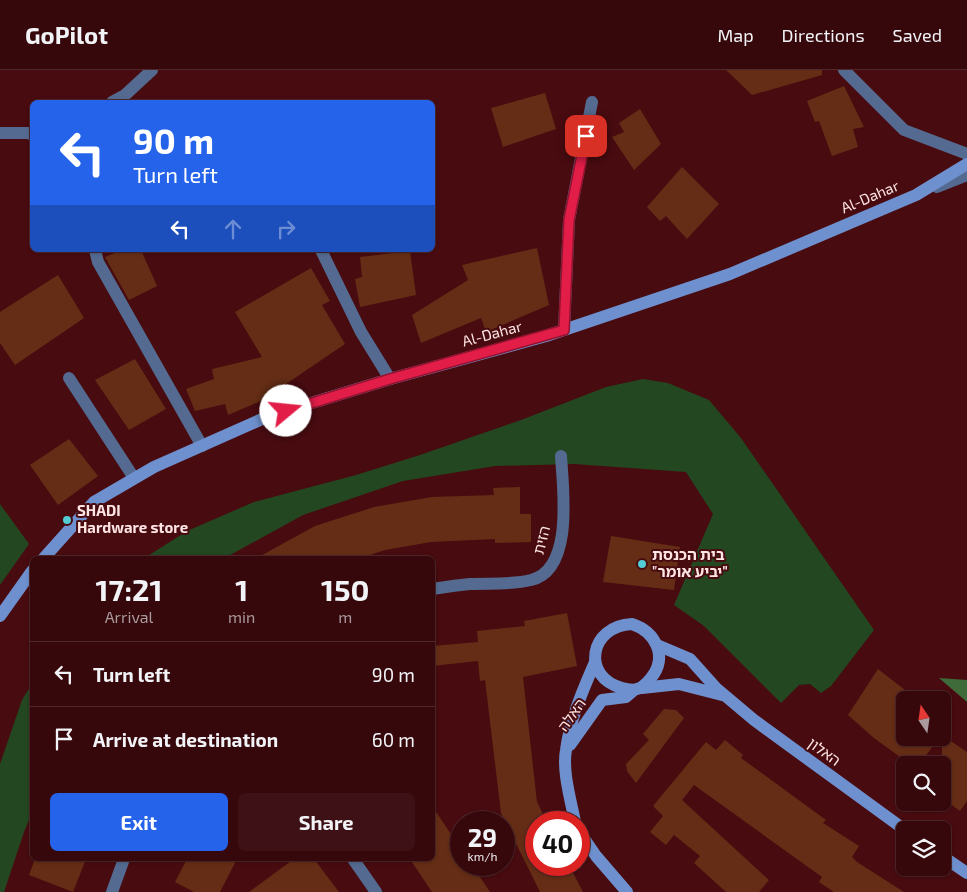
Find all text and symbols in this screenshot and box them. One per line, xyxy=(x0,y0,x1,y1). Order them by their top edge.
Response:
text: GoPilot xyxy=(25,20,108,49)
text: Map xyxy=(717,24,754,46)
text: Directions xyxy=(782,24,865,46)
text: Saved xyxy=(893,24,942,46)
pin xyxy=(565,115,607,157)
text: 90 m xyxy=(133,119,214,161)
icon: left xyxy=(50,120,115,185)
icon: arrive xyxy=(572,122,600,150)
text: Turn left xyxy=(133,161,218,187)
street label: Al-Dahar xyxy=(838,176,901,216)
icon: left xyxy=(166,215,194,243)
icon: ahead xyxy=(219,215,247,243)
icon: right xyxy=(272,215,300,243)
street label: Al-Dahar xyxy=(460,316,524,350)
position arrow xyxy=(259,384,311,436)
place label: SHADI Hardware store xyxy=(77,501,188,536)
marker: SHADI Hardware store xyxy=(61,514,73,526)
street label: הזית xyxy=(529,524,553,556)
place label: בית הכנסת "יביע אומר" xyxy=(652,545,728,580)
marker: בית הכנסת "יביע אומר" xyxy=(636,558,648,570)
text: 17:21 xyxy=(96,571,162,607)
text: 1 xyxy=(235,571,248,607)
text: 150 xyxy=(321,571,369,607)
text: Arrival xyxy=(105,607,153,626)
text: min xyxy=(228,607,255,626)
text: m xyxy=(338,607,352,626)
icon: left xyxy=(50,660,78,688)
text: Turn left xyxy=(93,663,170,686)
text: 90 m xyxy=(372,663,415,686)
north arrow xyxy=(896,691,951,746)
map controls xyxy=(896,691,951,876)
street label: האלה xyxy=(553,695,589,734)
icon: arrive xyxy=(50,725,78,753)
text: Arrive at destination xyxy=(93,728,278,751)
text: 60 m xyxy=(372,728,415,751)
street label: האלון xyxy=(805,733,844,769)
button: search xyxy=(896,756,951,811)
button: Exit xyxy=(50,793,228,851)
button: Share xyxy=(238,793,415,851)
speed limit sign: 40 xyxy=(525,811,590,876)
button: layers xyxy=(896,821,951,876)
text: 29 xyxy=(468,822,497,852)
text: km/h xyxy=(468,849,497,863)

